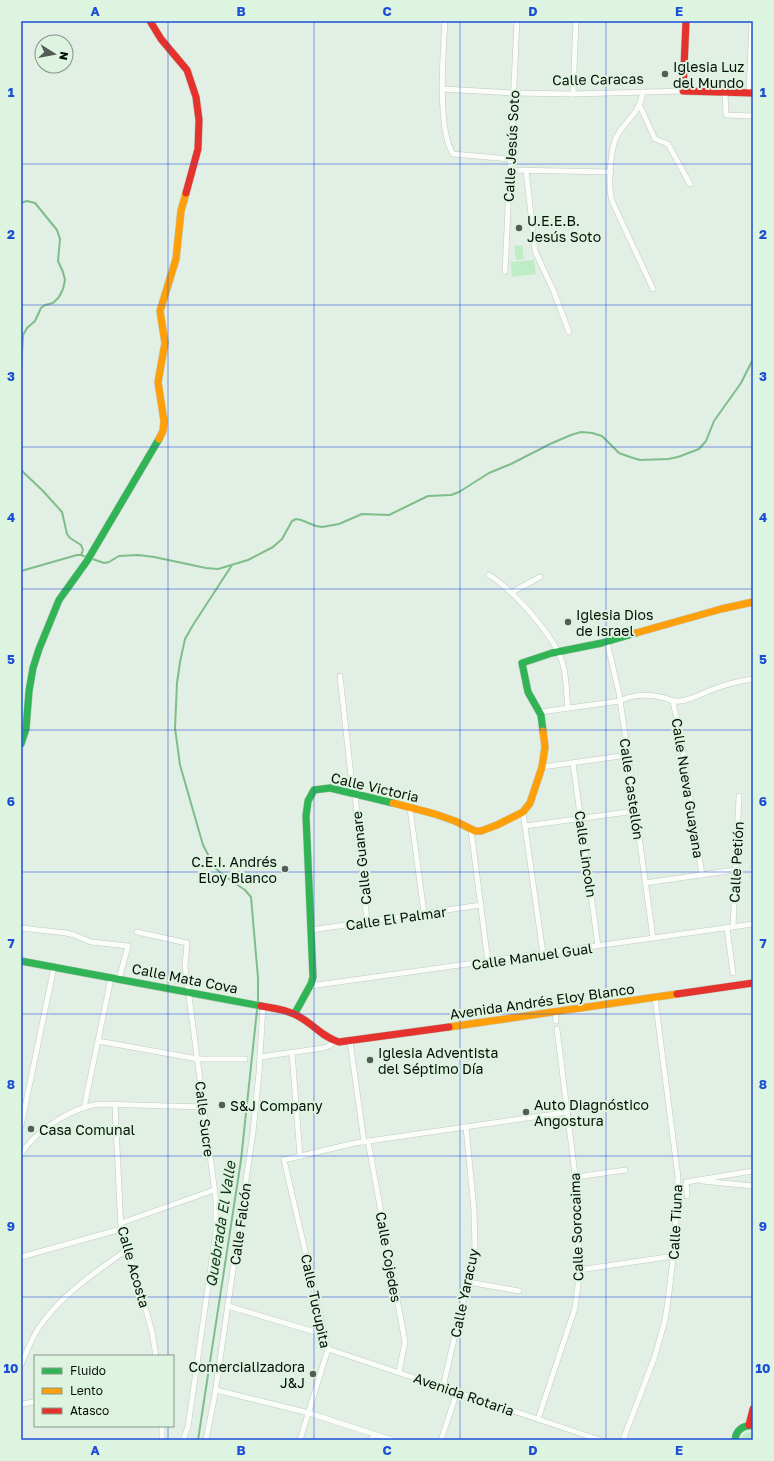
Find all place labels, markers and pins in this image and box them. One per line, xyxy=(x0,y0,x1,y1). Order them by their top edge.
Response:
place label: Iglesia Luz del Mundo xyxy=(673,58,744,91)
marker: Iglesia Luz del Mundo xyxy=(660,69,670,79)
place label: U.E.E.B. Jesús Soto xyxy=(527,212,601,245)
marker: U.E.E.B. Jesús Soto xyxy=(514,223,524,233)
place label: Iglesia Dios de Israel xyxy=(576,606,653,639)
marker: Iglesia Dios de Israel xyxy=(563,617,573,627)
place label: C.E.I. Andrés Eloy Blanco xyxy=(191,853,277,886)
marker: C.E.I. Andrés Eloy Blanco xyxy=(280,864,290,874)
place label: Iglesia Adventista del Séptimo Día xyxy=(378,1044,498,1077)
marker: Iglesia Adventista del Séptimo Día xyxy=(365,1055,375,1065)
place label: Auto Diagnóstico Angostura xyxy=(534,1096,649,1129)
place label: S&J Company xyxy=(230,1097,323,1114)
marker: S&J Company xyxy=(217,1100,227,1110)
marker: Auto Diagnóstico Angostura xyxy=(521,1107,531,1117)
place label: Casa Comunal xyxy=(39,1121,135,1138)
marker: Casa Comunal xyxy=(26,1124,36,1134)
place label: Comercializadora J&J xyxy=(188,1358,305,1391)
marker: Comercializadora J&J xyxy=(308,1369,318,1379)

